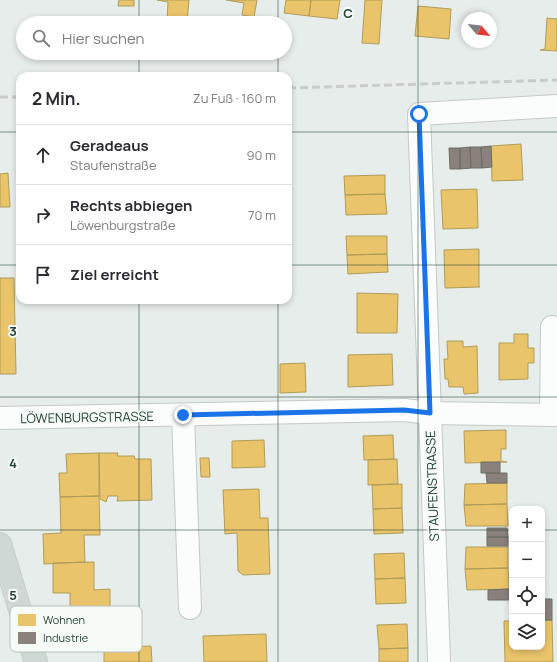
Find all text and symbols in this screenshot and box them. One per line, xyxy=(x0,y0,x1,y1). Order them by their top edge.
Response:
text: C xyxy=(343,4,353,22)
north arrow xyxy=(461,12,497,48)
search box xyxy=(16,16,292,60)
icon: search xyxy=(30,27,52,49)
text: Hier suchen xyxy=(62,28,144,49)
text: 2 Min. xyxy=(32,87,81,110)
text: Zu Fuß · 160 m xyxy=(193,89,276,107)
route start xyxy=(410,105,428,123)
text: Geradeaus xyxy=(70,135,149,156)
icon: ahead xyxy=(32,144,54,166)
text: 90 m xyxy=(246,146,276,164)
text: Staufenstraße xyxy=(70,156,157,174)
text: Rechts abbiegen xyxy=(70,195,192,216)
icon: right xyxy=(32,204,54,226)
text: 70 m xyxy=(248,206,276,224)
text: Löwenburgstraße xyxy=(70,216,176,234)
icon: arrive xyxy=(32,264,54,286)
text: Ziel erreicht xyxy=(70,264,159,285)
text: 3 xyxy=(9,322,17,340)
route end xyxy=(174,406,192,424)
street label: LÖWENBURGSTRASSE xyxy=(20,407,154,427)
street label: STAUFENSTRASSE xyxy=(421,430,443,542)
text: 4 xyxy=(9,454,17,472)
map controls xyxy=(509,506,545,650)
button: + xyxy=(509,506,545,542)
button: − xyxy=(509,542,545,578)
button: locate xyxy=(509,578,545,614)
text: 5 xyxy=(9,586,17,604)
legend xyxy=(10,606,142,652)
text: Wohnen xyxy=(43,612,85,627)
button: layers xyxy=(509,614,545,650)
text: Industrie xyxy=(43,630,89,645)

